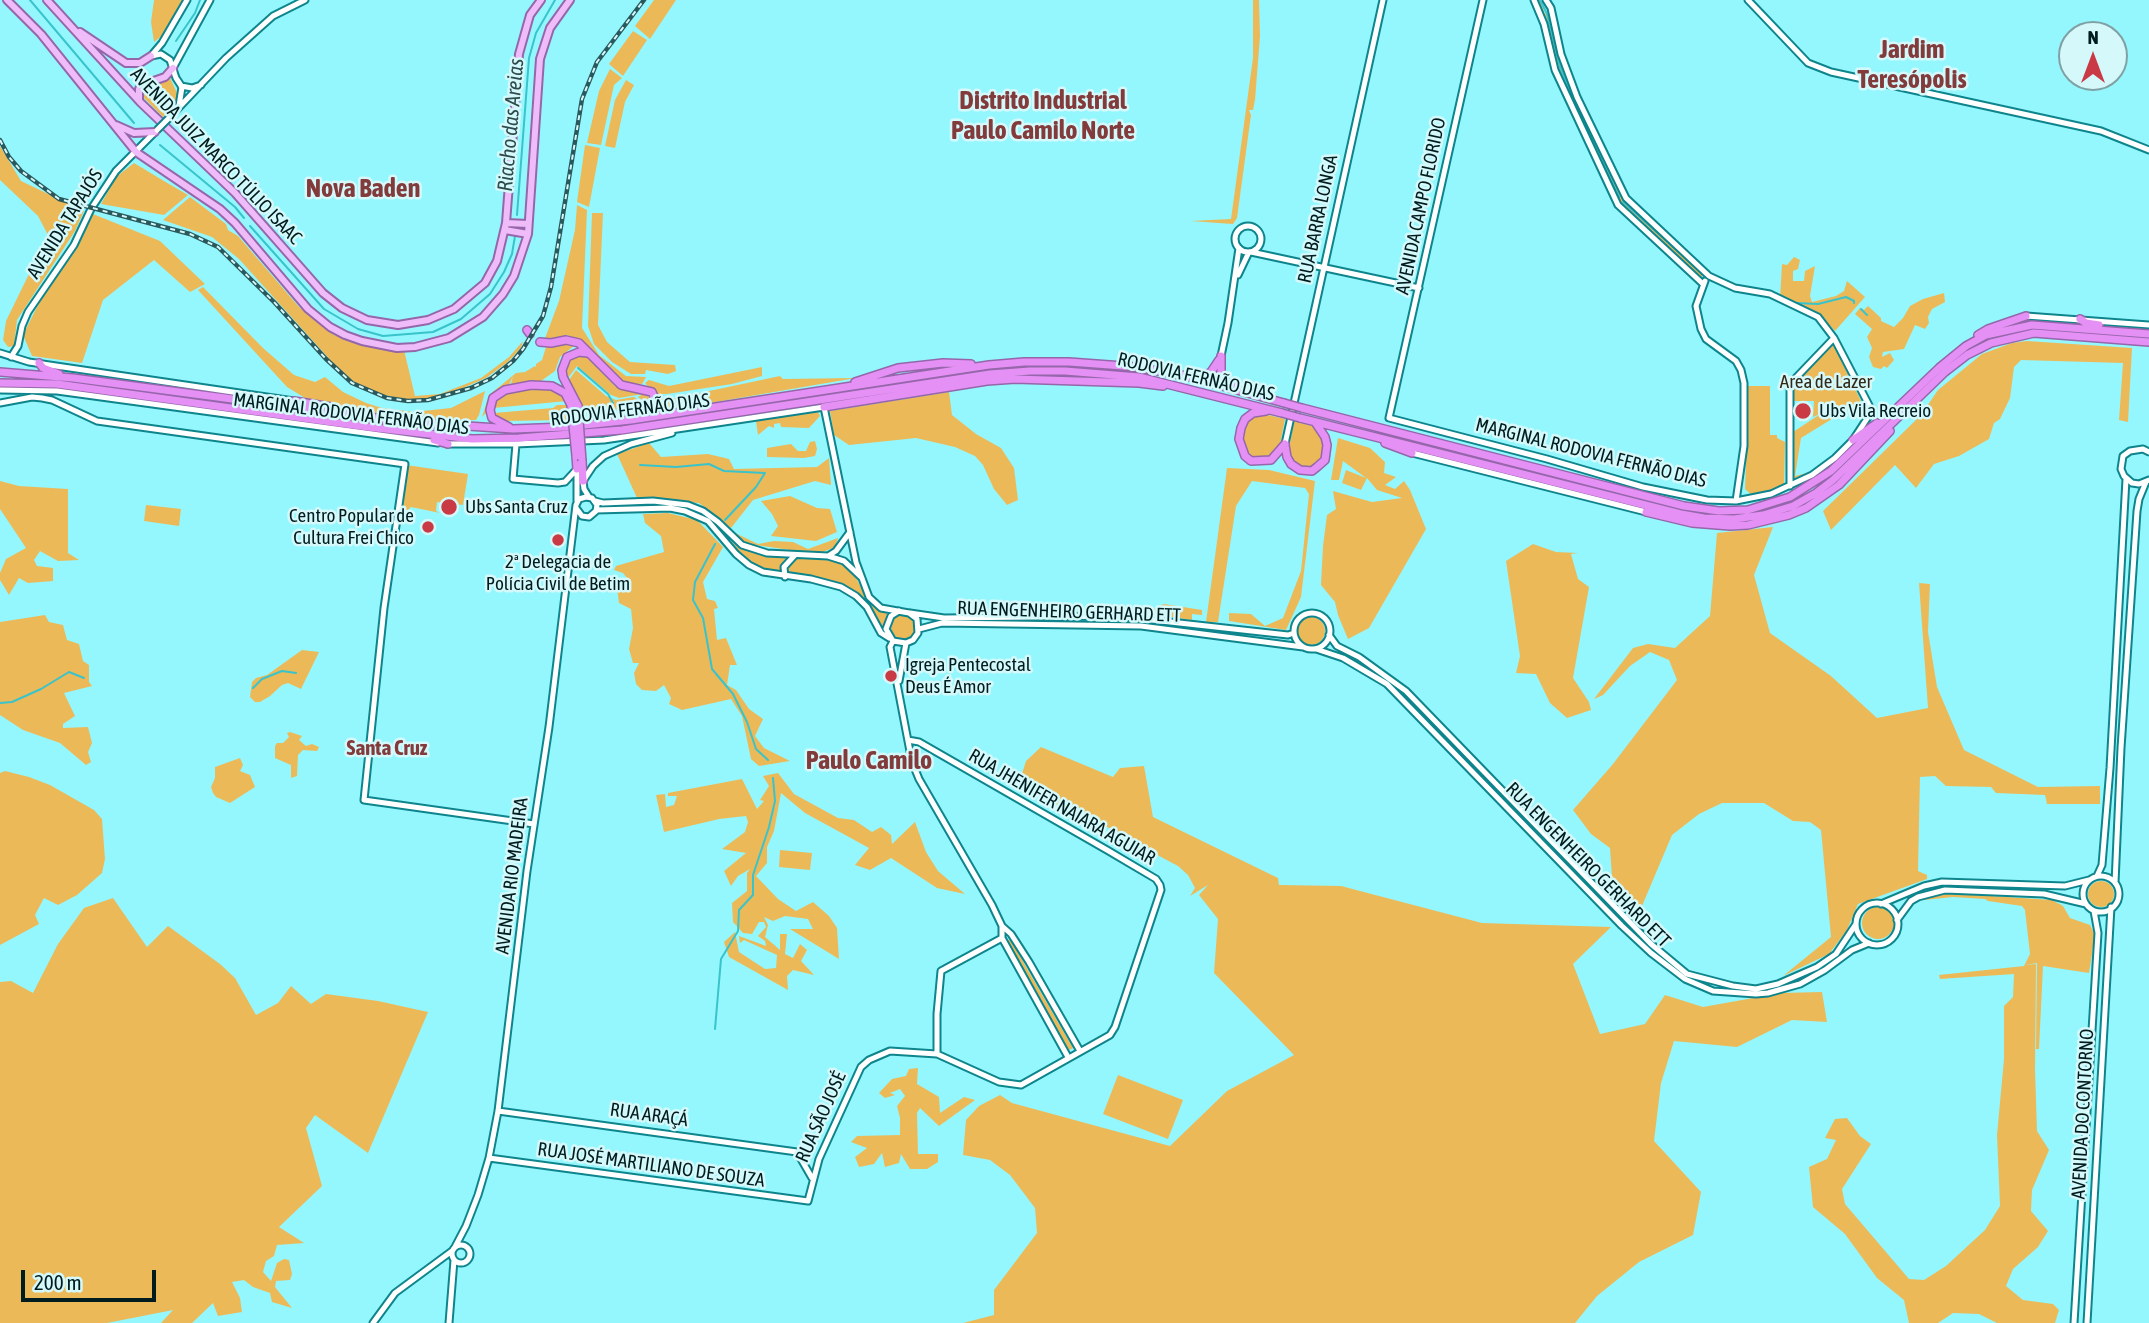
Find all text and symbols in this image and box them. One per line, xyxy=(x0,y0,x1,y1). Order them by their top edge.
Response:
north arrow xyxy=(2058,21,2128,91)
text: N xyxy=(2087,26,2099,48)
district label: Jardim Teresópolis xyxy=(1857,34,1967,96)
water label: Riacho das Areias xyxy=(493,58,529,192)
street label: AVENIDA JUIZ MARCO TÚLIO ISAAC xyxy=(126,63,306,249)
district label: Distrito Industrial Paulo Camilo Norte xyxy=(951,85,1135,146)
street label: AVENIDA CAMPO FLORIDO xyxy=(1391,115,1451,297)
street label: RUA BARRA LONGA xyxy=(1293,153,1343,285)
street label: AVENIDA TAPAJÓS xyxy=(22,165,108,283)
district label: Nova Baden xyxy=(306,173,420,205)
street label: RODOVIA FERNÃO DIAS xyxy=(1115,348,1277,406)
park label: Area de Lazer xyxy=(1780,371,1872,393)
street label: MARGINAL RODOVIA FERNÃO DIAS xyxy=(232,388,470,440)
street label: RODOVIA FERNÃO DIAS xyxy=(549,389,711,431)
place label: Ubs Vila Recreio xyxy=(1819,400,1931,422)
marker: Ubs Vila Recreio xyxy=(1793,401,1813,421)
street label: MARGINAL RODOVIA FERNÃO DIAS xyxy=(1473,413,1709,493)
place label: Ubs Santa Cruz xyxy=(465,496,568,518)
marker: Ubs Santa Cruz xyxy=(439,497,459,517)
place label: Centro Popular de Cultura Frei Chico xyxy=(289,505,414,549)
marker: Centro Popular de Cultura Frei Chico xyxy=(420,519,436,535)
marker: 2ª Delegacia de Polícia Civil de Betim xyxy=(550,532,566,548)
place label: 2ª Delegacia de Polícia Civil de Betim xyxy=(486,551,630,595)
street label: RUA ENGENHEIRO GERHARD ETT xyxy=(957,597,1181,627)
place label: Igreja Pentecostal Deus É Amor xyxy=(905,654,1031,698)
marker: Igreja Pentecostal Deus É Amor xyxy=(883,668,899,684)
district label: Santa Cruz xyxy=(347,735,427,761)
street label: RUA JHENIFER NAIARA AGUIAR xyxy=(964,744,1160,870)
district label: Paulo Camilo xyxy=(806,745,932,777)
street label: RUA ENGENHEIRO GERHARD ETT xyxy=(1501,778,1675,952)
street label: AVENIDA RIO MADEIRA xyxy=(491,796,533,956)
street label: AVENIDA DO CONTORNO xyxy=(2067,1028,2099,1200)
street label: RUA SÃO JOSÉ xyxy=(791,1068,851,1166)
street label: RUA ARAÇÁ xyxy=(608,1098,690,1132)
street label: RUA JOSÉ MARTILIANO DE SOUZA xyxy=(536,1138,766,1192)
scale bar xyxy=(24,1256,159,1300)
text: 200 m xyxy=(34,1270,82,1294)

